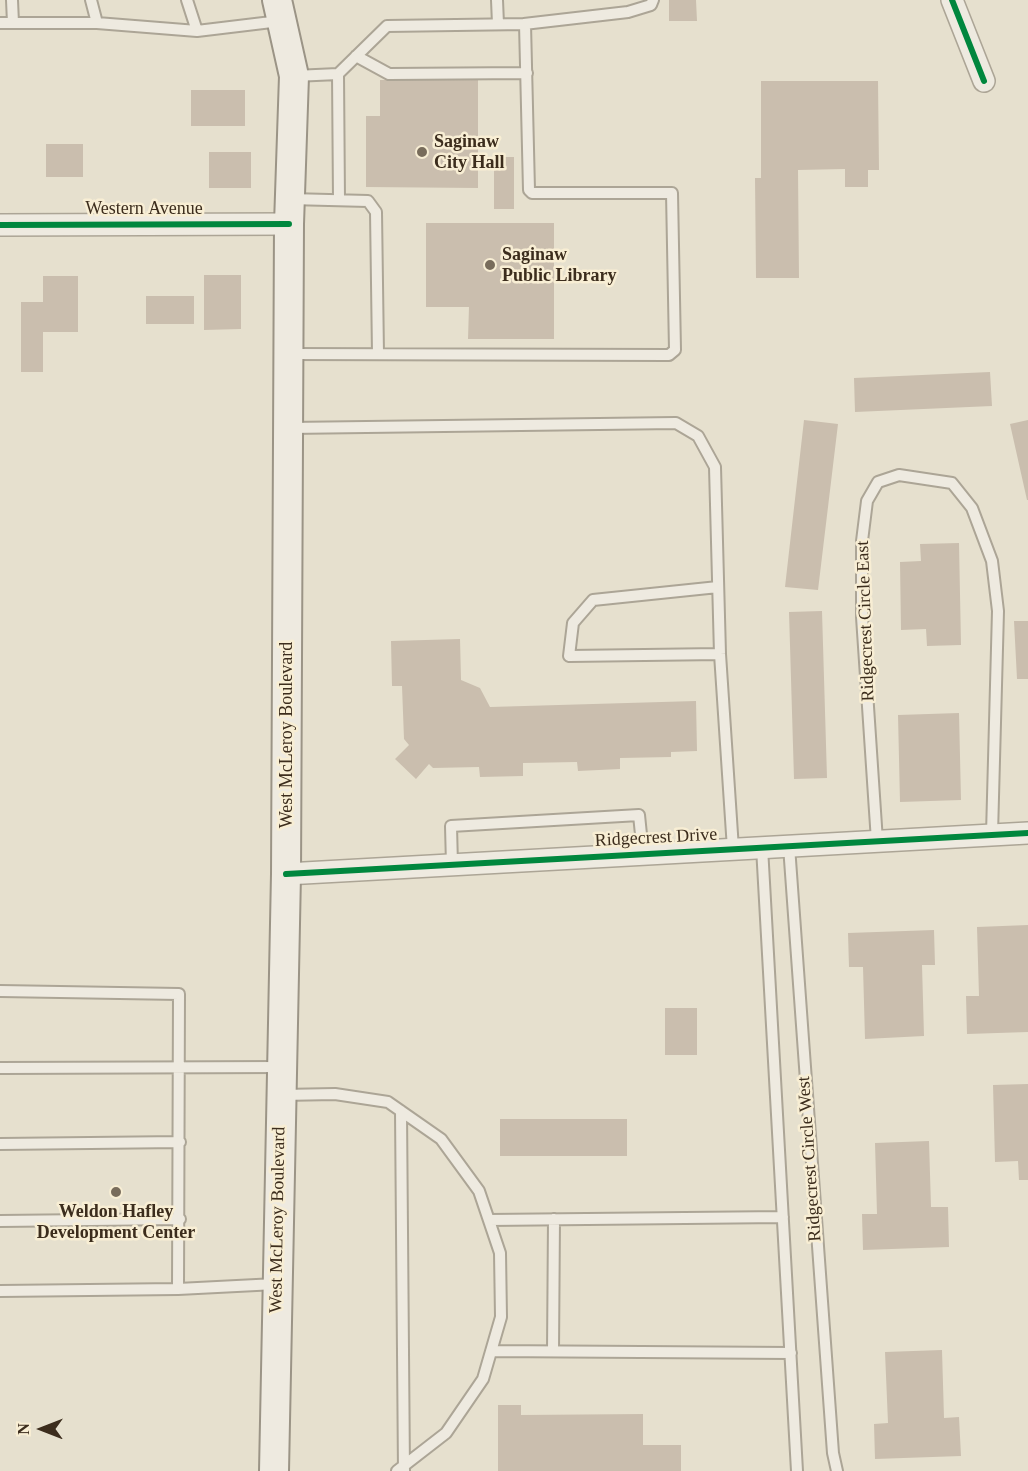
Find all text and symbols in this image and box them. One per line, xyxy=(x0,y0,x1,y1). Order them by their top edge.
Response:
place label: Saginaw City Hall xyxy=(434,131,504,174)
marker: Saginaw City Hall xyxy=(415,145,429,159)
street label: Western Avenue xyxy=(85,198,203,220)
place label: Saginaw Public Library xyxy=(502,244,617,286)
marker: Saginaw Public Library xyxy=(483,258,497,272)
street label: Ridgecrest Circle East xyxy=(852,540,880,702)
street label: West McLeroy Boulevard xyxy=(276,642,298,828)
street label: Ridgecrest Drive xyxy=(594,824,718,852)
street label: Ridgecrest Circle West xyxy=(793,1076,827,1242)
street label: West McLeroy Boulevard xyxy=(266,1127,290,1313)
marker: Weldon Hafley Development Center xyxy=(109,1185,123,1199)
place label: Weldon Hafley Development Center xyxy=(37,1201,195,1244)
north arrow xyxy=(12,1399,72,1459)
text: N xyxy=(15,1423,32,1435)

